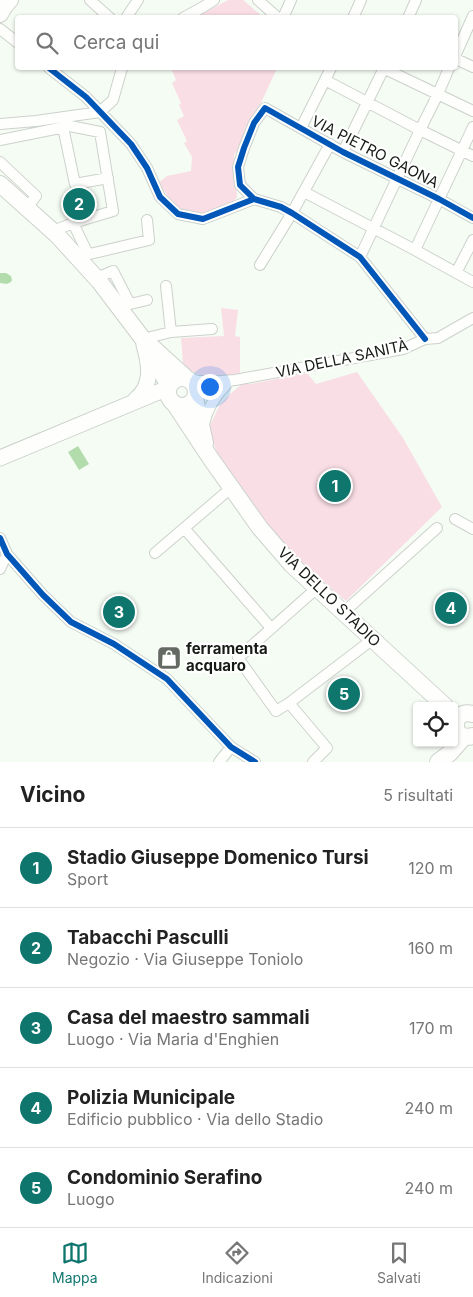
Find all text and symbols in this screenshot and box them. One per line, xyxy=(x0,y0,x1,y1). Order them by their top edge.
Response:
search box xyxy=(15,15,458,70)
icon: search xyxy=(33,29,61,57)
text: Cerca qui xyxy=(73,31,159,54)
street label: VIA PIETRO GAONA xyxy=(308,111,442,192)
pin: 2 xyxy=(63,185,95,223)
street label: VIA DELLA SANITÀ xyxy=(274,335,410,382)
your location xyxy=(197,374,223,400)
pin: 1 xyxy=(319,467,351,505)
street label: VIA DELLO STADIO xyxy=(274,543,385,651)
pin: 4 xyxy=(435,589,467,627)
pin: 3 xyxy=(103,593,135,631)
place label: ferramenta acquaro xyxy=(186,639,268,675)
shop icon: ferramenta acquaro xyxy=(156,645,182,671)
pin: 5 xyxy=(328,675,360,713)
map controls xyxy=(413,702,458,747)
button: locate xyxy=(413,702,458,747)
text: Vicino xyxy=(20,782,85,807)
text: 5 risultati xyxy=(383,785,453,805)
text: Stadio Giuseppe Domenico Tursi xyxy=(67,846,369,869)
text: 1 xyxy=(33,858,39,878)
text: 120 m xyxy=(408,858,453,878)
text: Sport xyxy=(67,869,108,889)
text: Tabacchi Pasculli xyxy=(67,926,229,949)
text: 2 xyxy=(31,938,41,958)
text: 160 m xyxy=(408,938,453,958)
text: Negozio · Via Giuseppe Toniolo xyxy=(67,949,303,969)
text: Casa del maestro sammali xyxy=(67,1006,310,1029)
text: 3 xyxy=(31,1018,41,1038)
text: 170 m xyxy=(409,1018,453,1038)
text: Luogo · Via Maria d'Enghien xyxy=(67,1029,279,1049)
text: Polizia Municipale xyxy=(67,1086,235,1109)
text: 4 xyxy=(31,1098,41,1118)
text: 240 m xyxy=(405,1098,453,1118)
text: Edificio pubblico · Via dello Stadio xyxy=(67,1109,323,1129)
text: Condominio Serafino xyxy=(67,1166,262,1189)
text: 5 xyxy=(31,1178,41,1198)
text: 240 m xyxy=(405,1178,453,1198)
text: Luogo xyxy=(67,1189,115,1209)
tab: Mappa xyxy=(52,1239,98,1286)
tab: Indicazioni xyxy=(202,1239,273,1286)
tab: Salvati xyxy=(377,1239,421,1286)

